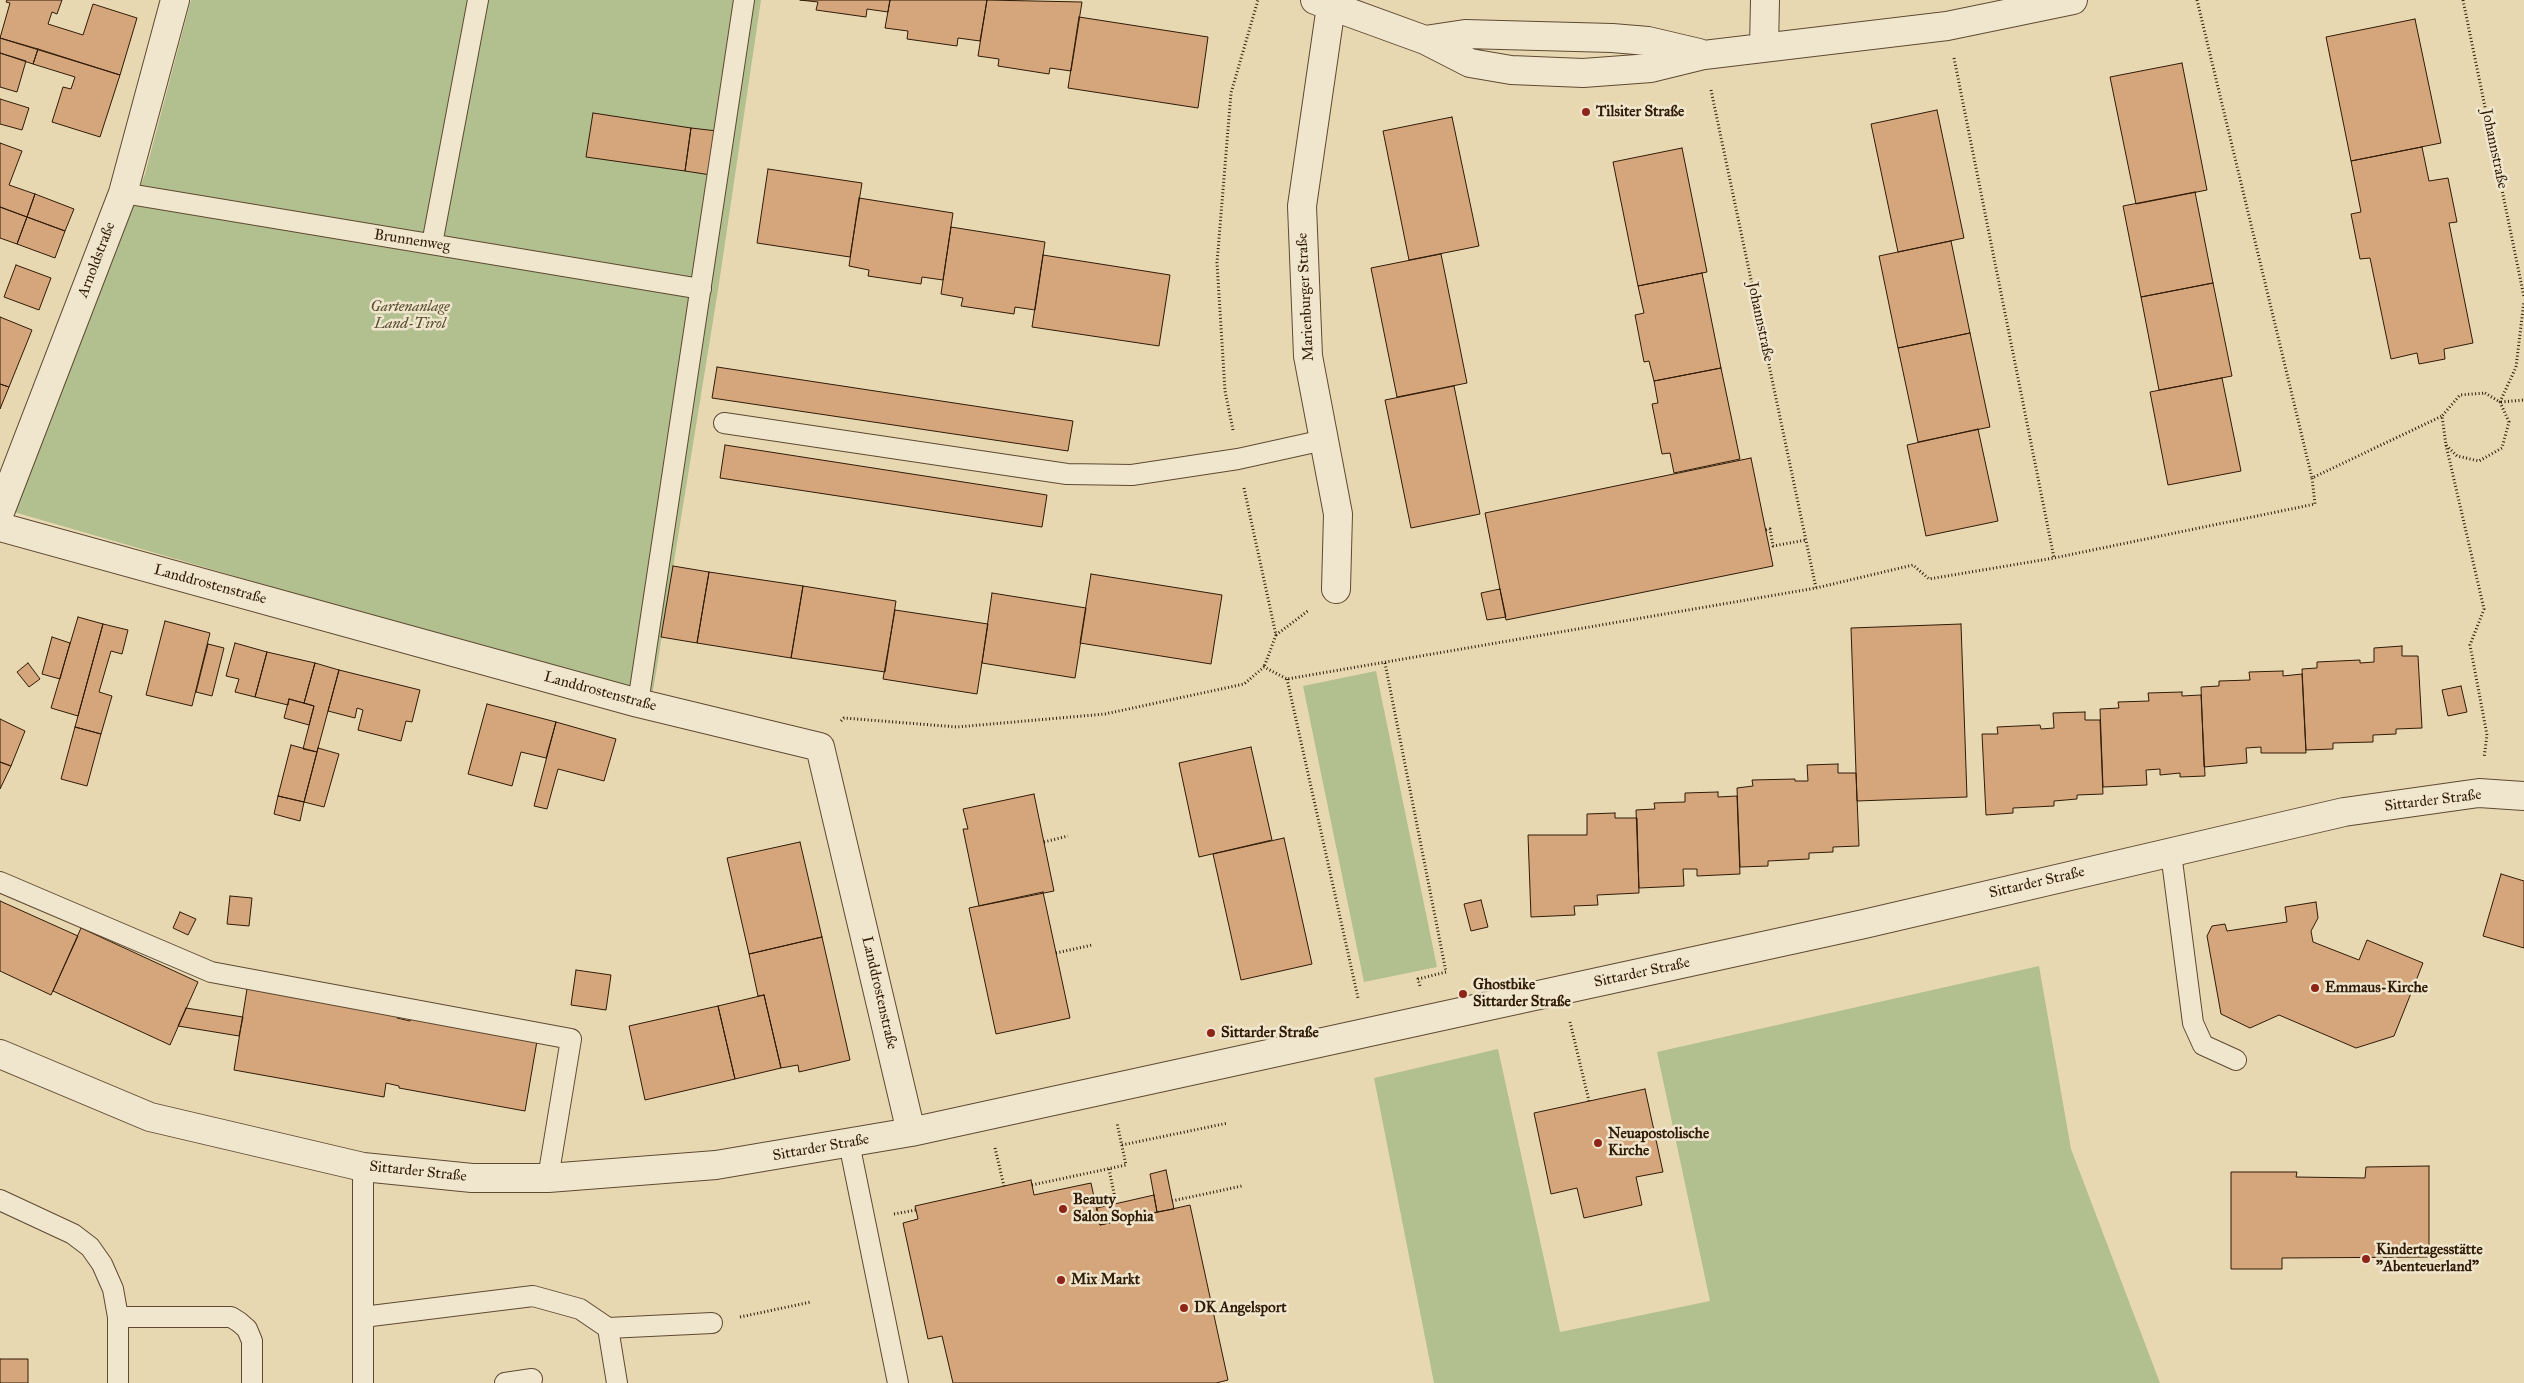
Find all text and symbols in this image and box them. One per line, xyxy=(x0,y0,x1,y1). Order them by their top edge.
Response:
place label: Tilsiter Straße xyxy=(1596,103,1684,121)
marker: Tilsiter Straße xyxy=(1580,106,1592,118)
street label: Johannstraße xyxy=(2477,108,2511,190)
street label: Arnoldstraße xyxy=(74,220,120,300)
street label: Brunnenweg xyxy=(373,226,451,256)
street label: Marienburger Straße xyxy=(1294,232,1318,362)
street label: Johannstraße xyxy=(1743,281,1777,363)
park label: Gartenanlage Land-Tirol xyxy=(370,298,450,333)
street label: Landdrostenstraße xyxy=(152,561,268,609)
street label: Landdrostenstraße xyxy=(542,668,658,716)
street label: Sittarder Straße xyxy=(2383,786,2483,816)
street label: Sittarder Straße xyxy=(1987,863,2087,903)
street label: Landdrostenstraße xyxy=(857,935,901,1051)
street label: Sittarder Straße xyxy=(1592,954,1692,992)
place label: Ghostbike Sittarder Straße xyxy=(1473,976,1571,1011)
place label: Emmaus-Kirche xyxy=(2325,979,2428,997)
marker: Emmaus-Kirche xyxy=(2309,982,2321,994)
marker: Ghostbike Sittarder Straße xyxy=(1457,988,1469,1000)
place label: Sittarder Straße xyxy=(1221,1024,1319,1042)
marker: Sittarder Straße xyxy=(1205,1027,1217,1039)
place label: Neuapostolische Kirche xyxy=(1608,1125,1709,1160)
street label: Sittarder Straße xyxy=(771,1131,871,1165)
marker: Neuapostolische Kirche xyxy=(1592,1137,1604,1149)
street label: Sittarder Straße xyxy=(368,1158,468,1186)
place label: Beauty Salon Sophia xyxy=(1073,1191,1153,1226)
marker: Beauty Salon Sophia xyxy=(1057,1203,1069,1215)
place label: Kindertagesstätte "Abenteuerland" xyxy=(2376,1241,2483,1276)
marker: Kindertagesstätte "Abenteuerland" xyxy=(2360,1253,2372,1265)
place label: Mix Markt xyxy=(1071,1271,1140,1289)
marker: Mix Markt xyxy=(1055,1274,1067,1286)
place label: DK Angelsport xyxy=(1194,1299,1287,1317)
marker: DK Angelsport xyxy=(1178,1302,1190,1314)

